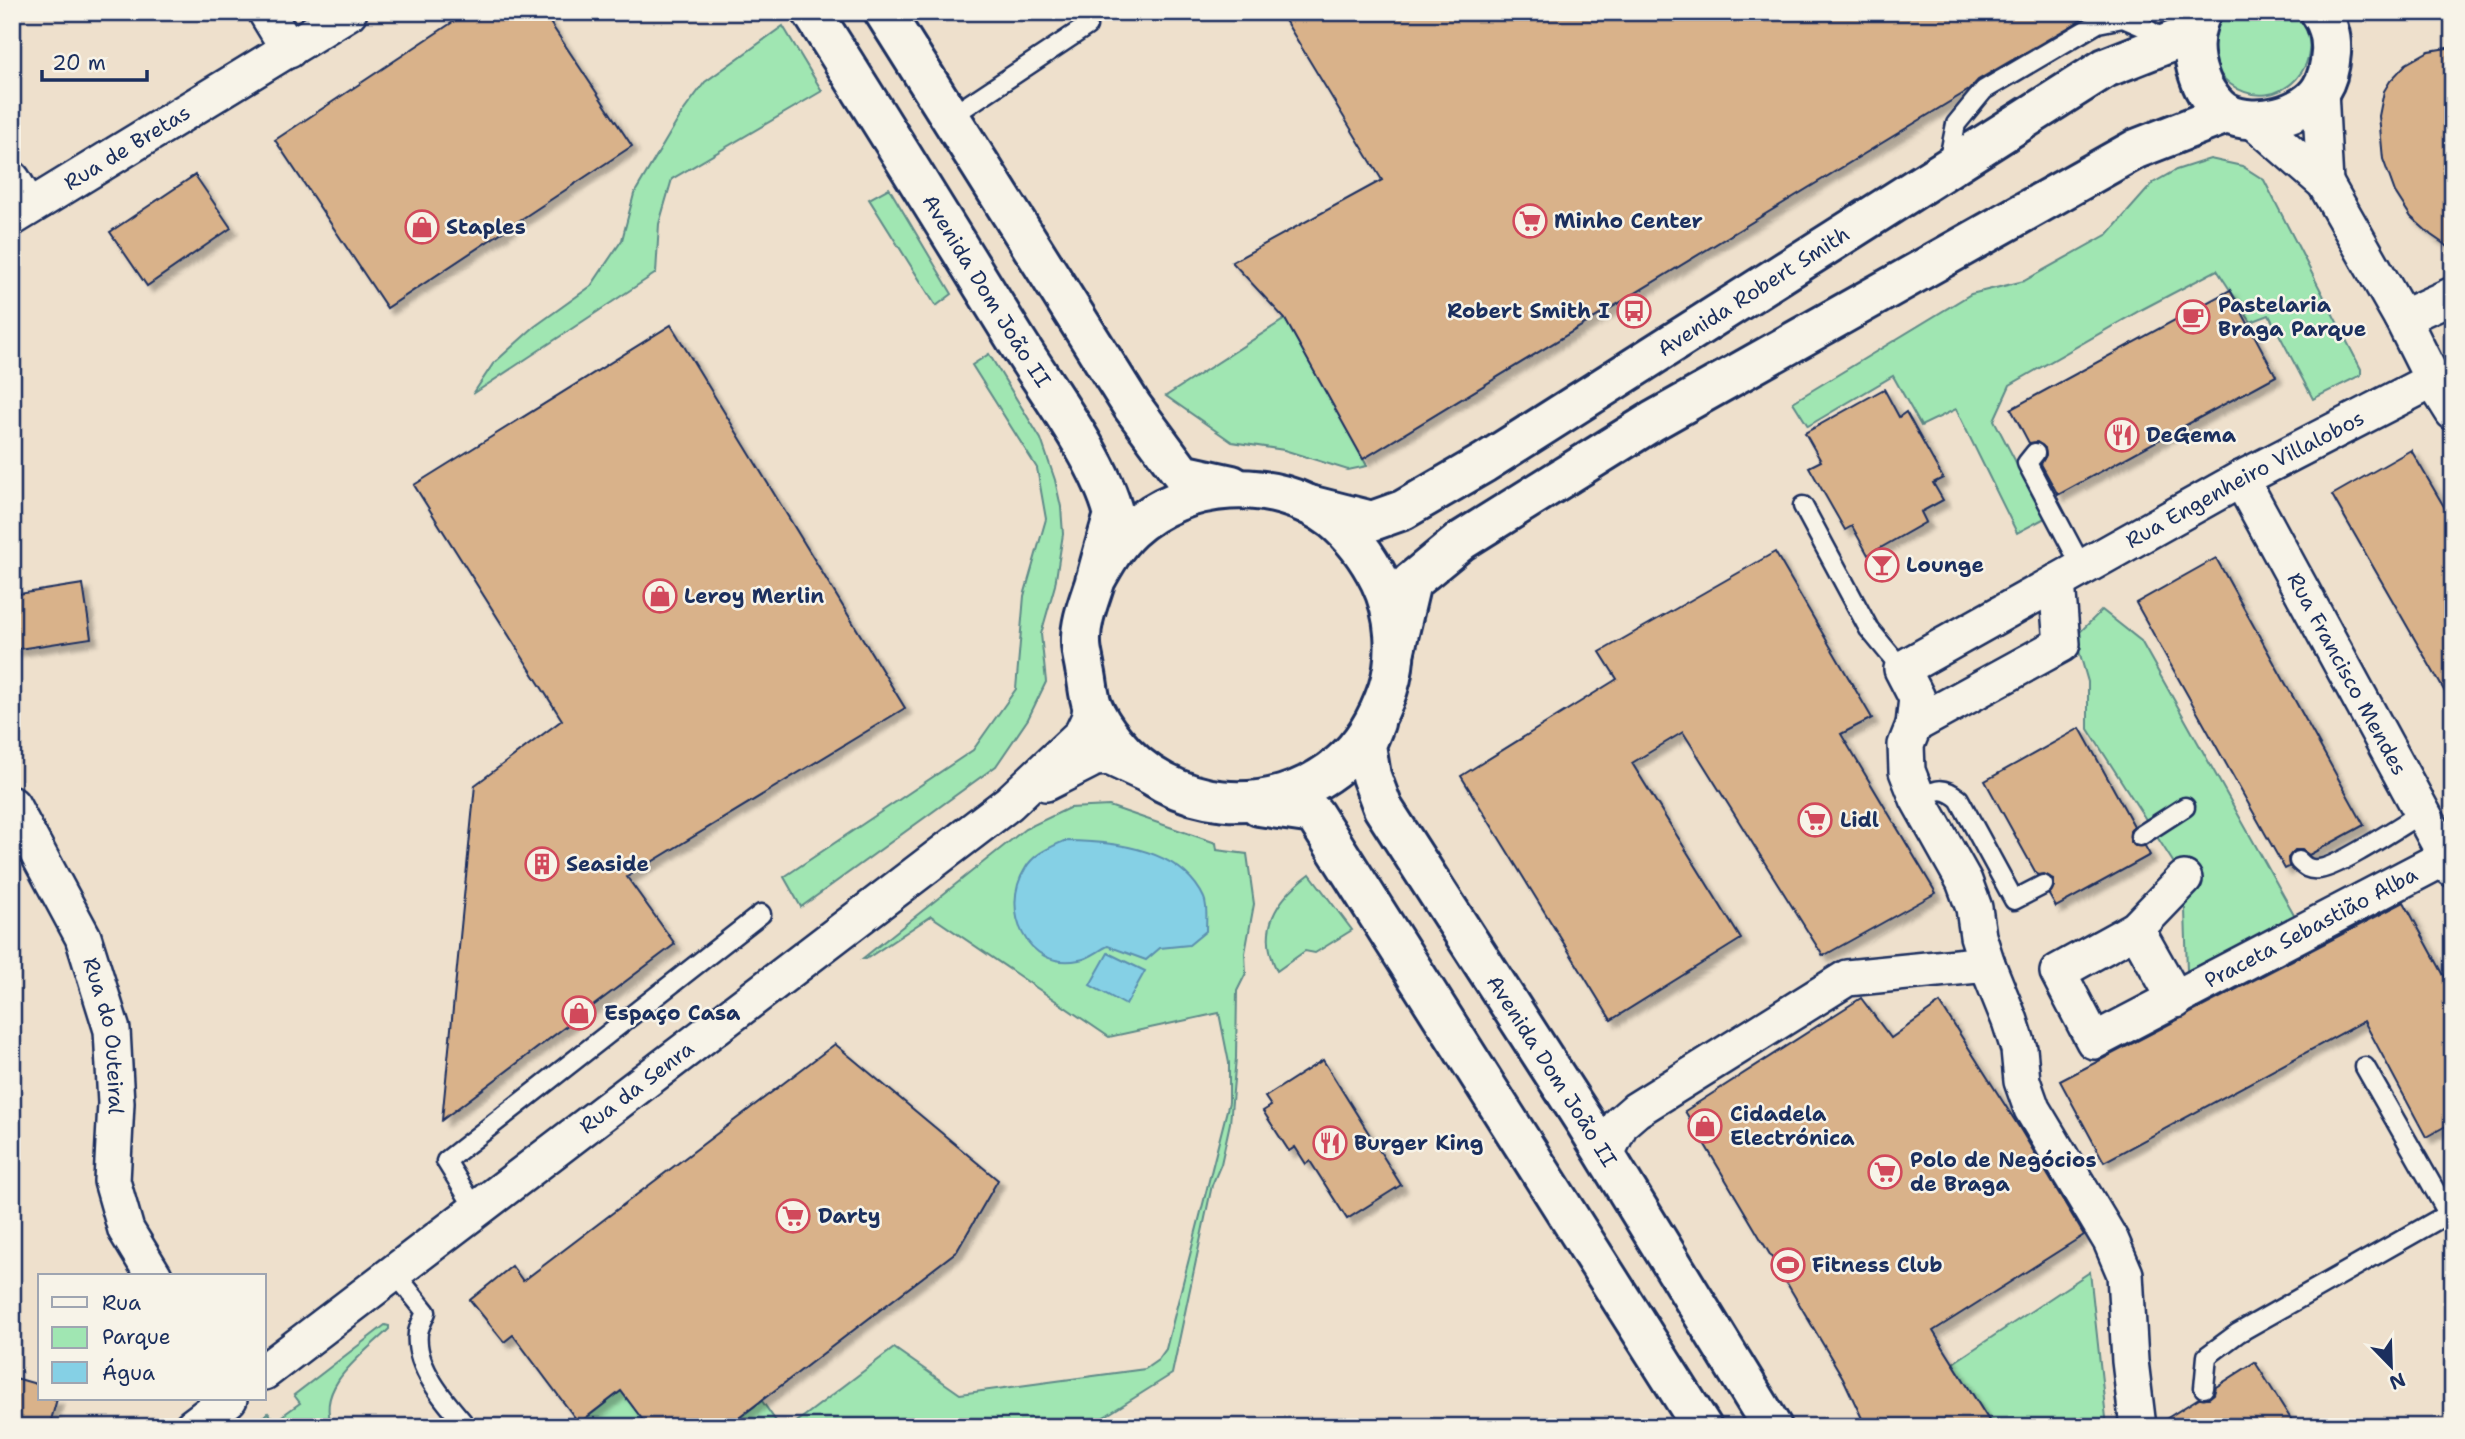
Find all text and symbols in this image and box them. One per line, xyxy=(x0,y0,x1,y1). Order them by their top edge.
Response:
scale bar xyxy=(42,38,147,82)
text: 20 m xyxy=(52,49,106,77)
street label: Rua de Bretas xyxy=(59,98,196,197)
street label: Avenida Dom João II xyxy=(916,189,1057,393)
supermarket icon: Minho Center xyxy=(1511,202,1549,240)
place label: Minho Center xyxy=(1554,207,1703,235)
shop icon: Staples xyxy=(403,208,441,246)
place label: Staples xyxy=(446,213,526,241)
street label: Avenida Robert Smith xyxy=(1652,220,1855,363)
place label: Pastelaria Braga Parque xyxy=(2218,291,2366,343)
bus stop icon: Robert Smith I xyxy=(1615,292,1653,330)
place label: Robert Smith I xyxy=(1447,297,1610,325)
cafe icon: Pastelaria Braga Parque xyxy=(2174,298,2212,336)
street label: Rua Engenheiro Villalobos xyxy=(2121,404,2369,555)
restaurant icon: DeGema xyxy=(2103,416,2141,454)
place label: DeGema xyxy=(2146,421,2237,449)
bar icon: Lounge xyxy=(1863,546,1901,584)
place label: Lounge xyxy=(1906,551,1984,579)
street label: Rua Francisco Mendes xyxy=(2281,568,2413,780)
shop icon: Leroy Merlin xyxy=(641,577,679,615)
place label: Leroy Merlin xyxy=(684,582,824,610)
supermarket icon: Lidl xyxy=(1796,801,1834,839)
place label: Lidl xyxy=(1840,806,1879,834)
building icon: Seaside xyxy=(523,845,561,883)
place label: Seaside xyxy=(566,850,649,878)
street label: Praceta Sebastião Alba xyxy=(2200,860,2422,995)
street label: Rua do Outeiral xyxy=(76,954,130,1116)
street label: Avenida Dom João II xyxy=(1480,970,1623,1172)
shop icon: Espaço Casa xyxy=(560,994,598,1032)
place label: Espaço Casa xyxy=(604,999,741,1027)
street label: Rua da Senra xyxy=(574,1035,700,1140)
place label: Cidadela Electrónica xyxy=(1730,1100,1855,1152)
shop icon: Cidadela Electrónica xyxy=(1686,1107,1724,1145)
restaurant icon: Burger King xyxy=(1311,1124,1349,1162)
place label: Burger King xyxy=(1354,1129,1483,1157)
place label: Polo de Negócios de Braga xyxy=(1910,1146,2097,1198)
supermarket icon: Polo de Negócios de Braga xyxy=(1866,1153,1904,1191)
supermarket icon: Darty xyxy=(774,1197,812,1235)
place label: Darty xyxy=(818,1202,881,1230)
sports icon: Fitness Club xyxy=(1769,1246,1807,1284)
place label: Fitness Club xyxy=(1812,1251,1943,1279)
legend xyxy=(38,1274,266,1400)
text: Rua xyxy=(102,1289,141,1317)
text: Parque xyxy=(102,1323,171,1351)
north arrow xyxy=(2356,1330,2426,1400)
text: Água xyxy=(102,1358,155,1387)
text: N xyxy=(2386,1367,2409,1396)

